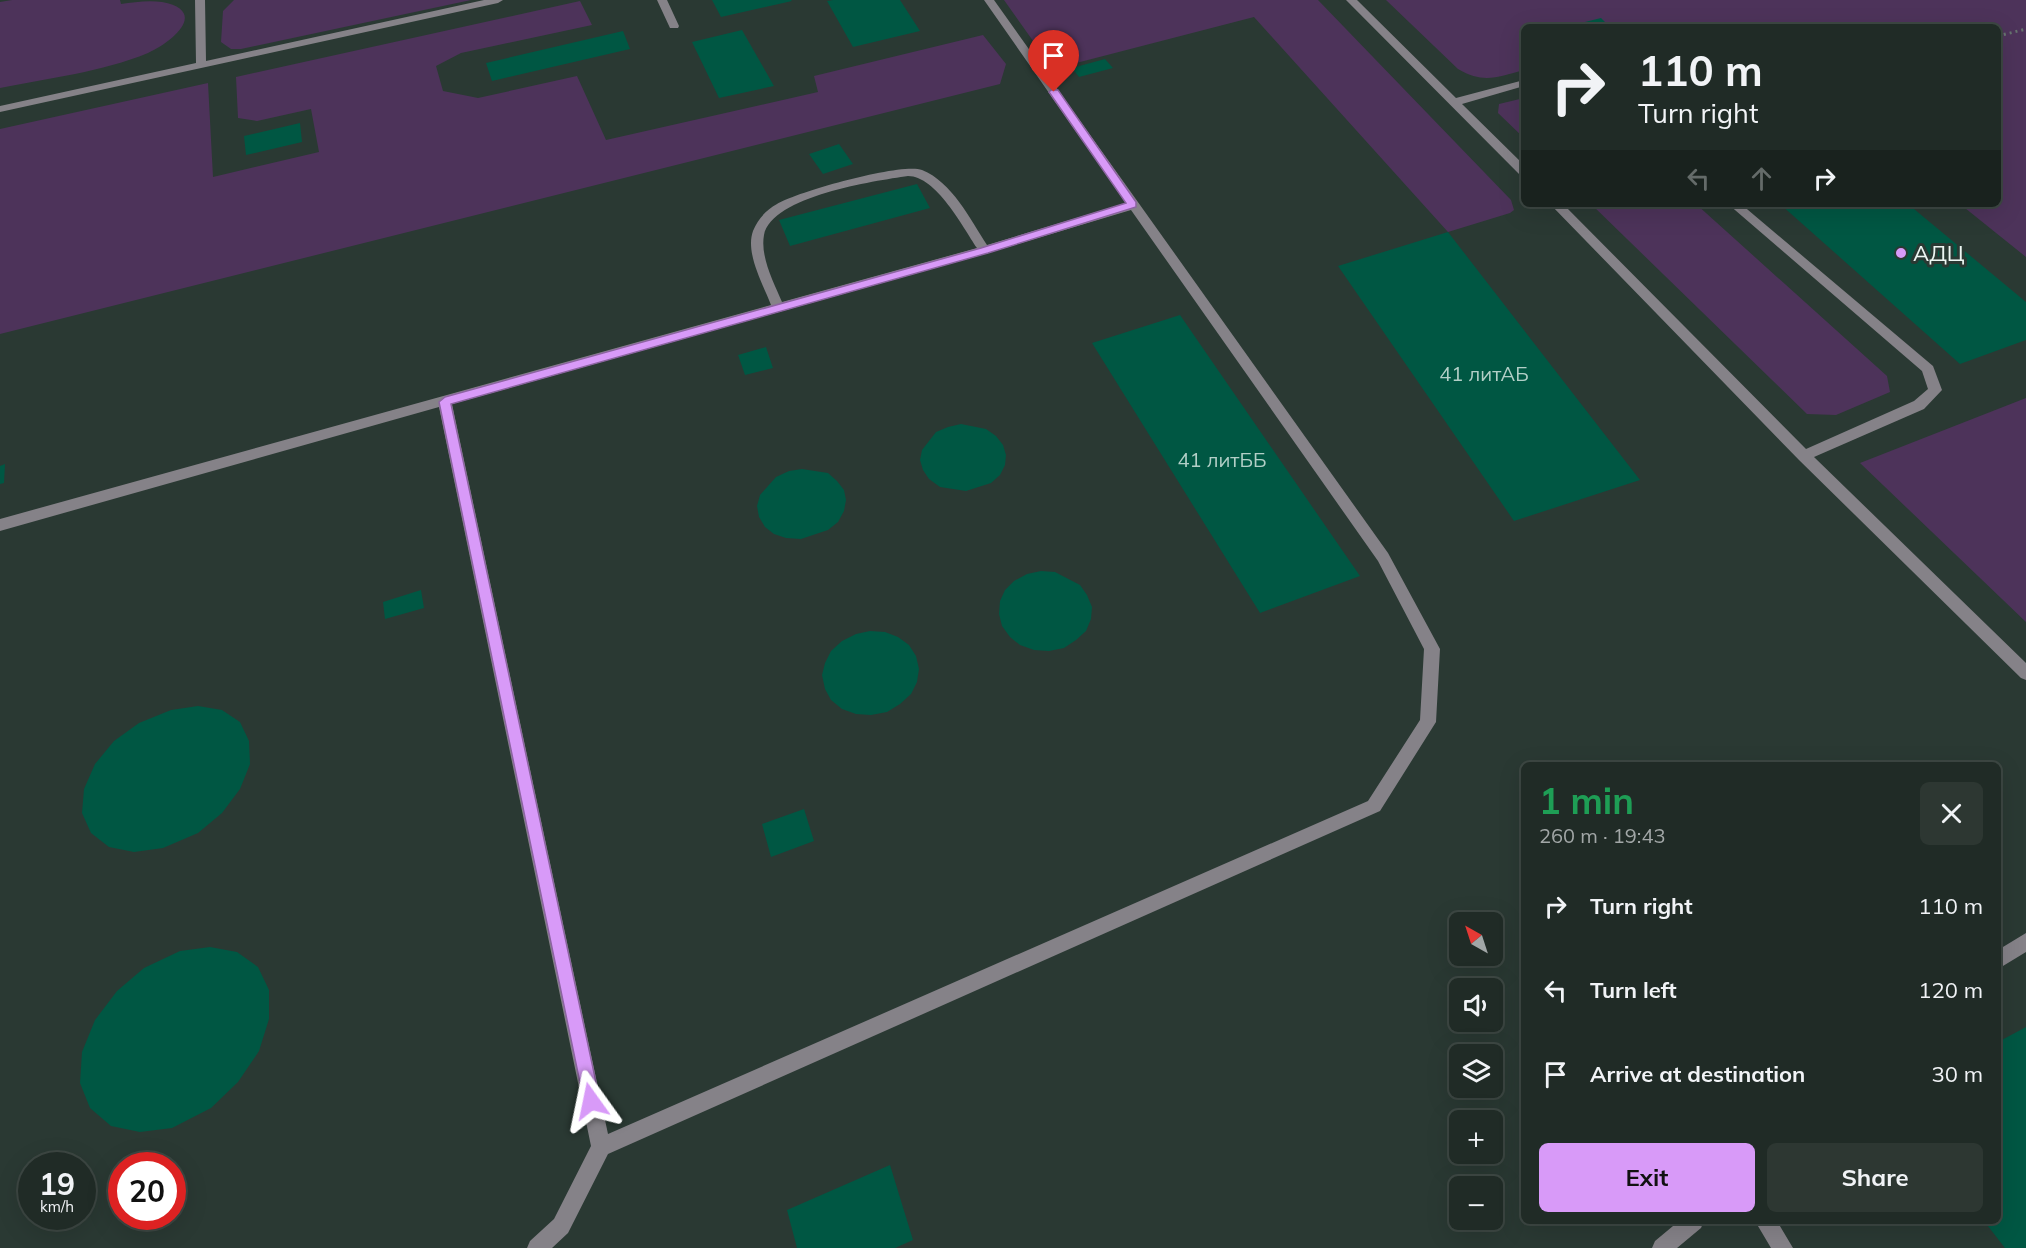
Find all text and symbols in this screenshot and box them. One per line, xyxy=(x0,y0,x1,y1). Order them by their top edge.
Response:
pin xyxy=(1028,30,1079,92)
icon: arrive xyxy=(1037,39,1070,72)
text: 110 m xyxy=(1638,44,1763,97)
icon: right xyxy=(1539,48,1617,126)
text: Turn right xyxy=(1638,96,1758,130)
icon: left xyxy=(1682,162,1715,195)
icon: ahead xyxy=(1745,162,1778,195)
icon: right xyxy=(1808,162,1841,195)
place label: АДЦ xyxy=(1913,239,1965,267)
marker: АДЦ xyxy=(1894,246,1908,260)
house number: 41 литАБ xyxy=(1439,361,1529,386)
house number: 41 литББ xyxy=(1177,447,1267,472)
text: 1 min xyxy=(1539,778,1634,823)
button: close xyxy=(1920,782,1983,845)
text: 260 m · 19:43 xyxy=(1539,823,1665,848)
icon: right xyxy=(1539,890,1572,923)
text: Turn right xyxy=(1590,892,1693,920)
text: 110 m xyxy=(1918,892,1983,920)
north arrow xyxy=(1449,912,1503,966)
map controls xyxy=(1449,912,1503,1230)
icon: left xyxy=(1539,974,1572,1007)
text: Turn left xyxy=(1590,976,1677,1004)
text: 120 m xyxy=(1918,976,1983,1004)
button: sound xyxy=(1449,978,1503,1032)
button: layers xyxy=(1449,1044,1503,1098)
icon: arrive xyxy=(1539,1058,1572,1091)
text: Arrive at destination xyxy=(1590,1060,1805,1088)
text: 30 m xyxy=(1932,1060,1983,1088)
position arrow xyxy=(559,1069,623,1133)
button: + xyxy=(1449,1110,1503,1164)
button: Exit xyxy=(1539,1143,1755,1212)
button: Share xyxy=(1767,1143,1983,1212)
speed limit sign: 20 xyxy=(108,1152,186,1230)
text: 19 xyxy=(39,1165,75,1203)
button: − xyxy=(1449,1176,1503,1230)
text: km/h xyxy=(40,1197,74,1216)

